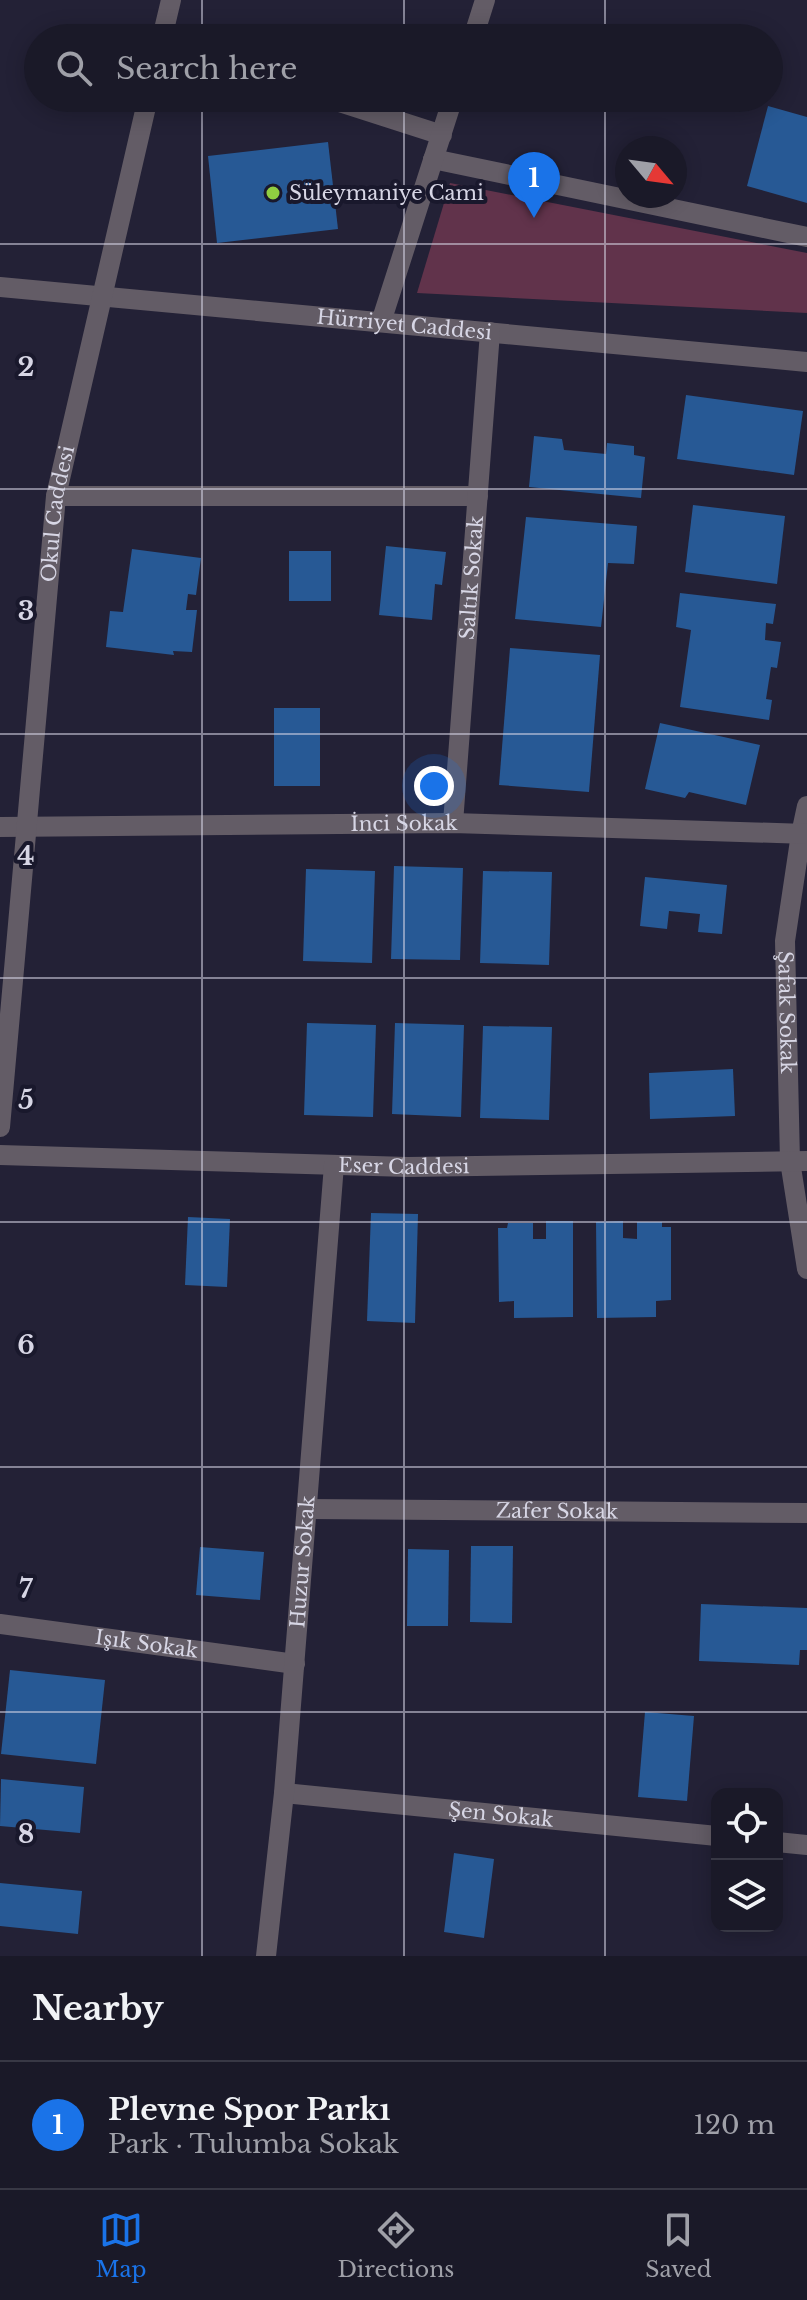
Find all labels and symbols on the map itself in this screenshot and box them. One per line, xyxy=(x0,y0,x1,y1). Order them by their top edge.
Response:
north arrow xyxy=(615,136,687,208)
pin: 1 xyxy=(508,152,560,218)
place label: Süleymaniye Cami xyxy=(289,181,484,205)
marker: Süleymaniye Cami xyxy=(264,184,282,202)
street label: Hürriyet Caddesi xyxy=(316,304,493,345)
text: 2 xyxy=(18,351,34,383)
street label: Okul Caddesi xyxy=(36,443,79,583)
street label: Saltık Sokak xyxy=(455,514,488,641)
text: 3 xyxy=(18,595,34,627)
your location xyxy=(414,766,454,806)
street label: İnci Sokak xyxy=(350,811,458,836)
text: 4 xyxy=(17,840,35,872)
street label: Şafak Sokak xyxy=(773,950,800,1075)
text: 5 xyxy=(18,1084,34,1116)
street label: Eser Caddesi xyxy=(338,1153,470,1179)
text: 6 xyxy=(17,1329,35,1361)
street label: Huzur Sokak xyxy=(285,1494,320,1629)
street label: Zafer Sokak xyxy=(496,1499,619,1523)
text: 7 xyxy=(19,1573,33,1605)
street label: Işık Sokak xyxy=(94,1625,200,1663)
street label: Şen Sokak xyxy=(447,1797,555,1832)
text: 8 xyxy=(18,1818,34,1850)

